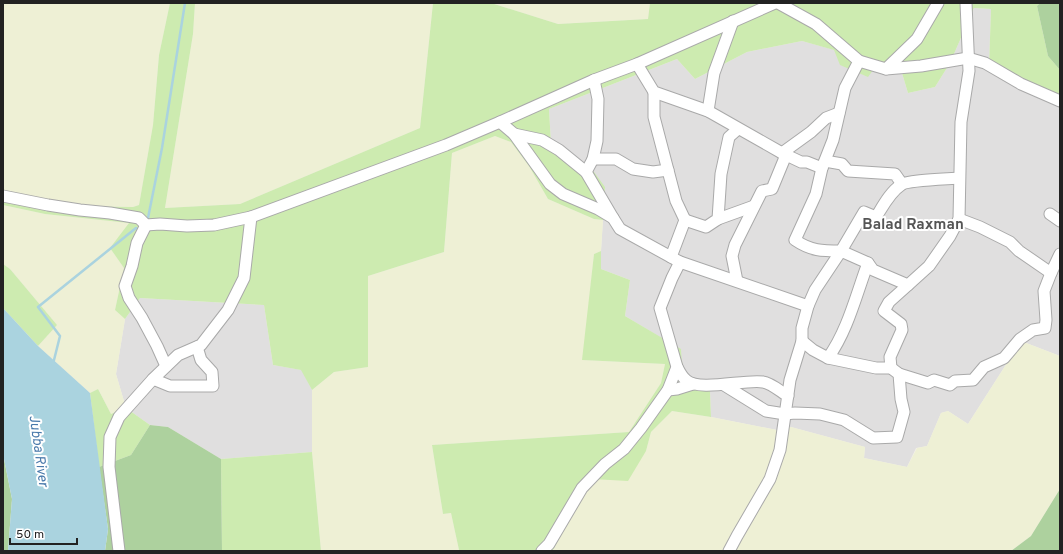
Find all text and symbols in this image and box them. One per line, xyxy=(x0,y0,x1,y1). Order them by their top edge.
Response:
district label: Balad Raxman xyxy=(862,216,964,235)
water label: Jubba River xyxy=(25,414,52,490)
scale bar xyxy=(10,520,77,546)
text: 50 m xyxy=(16,527,44,543)

